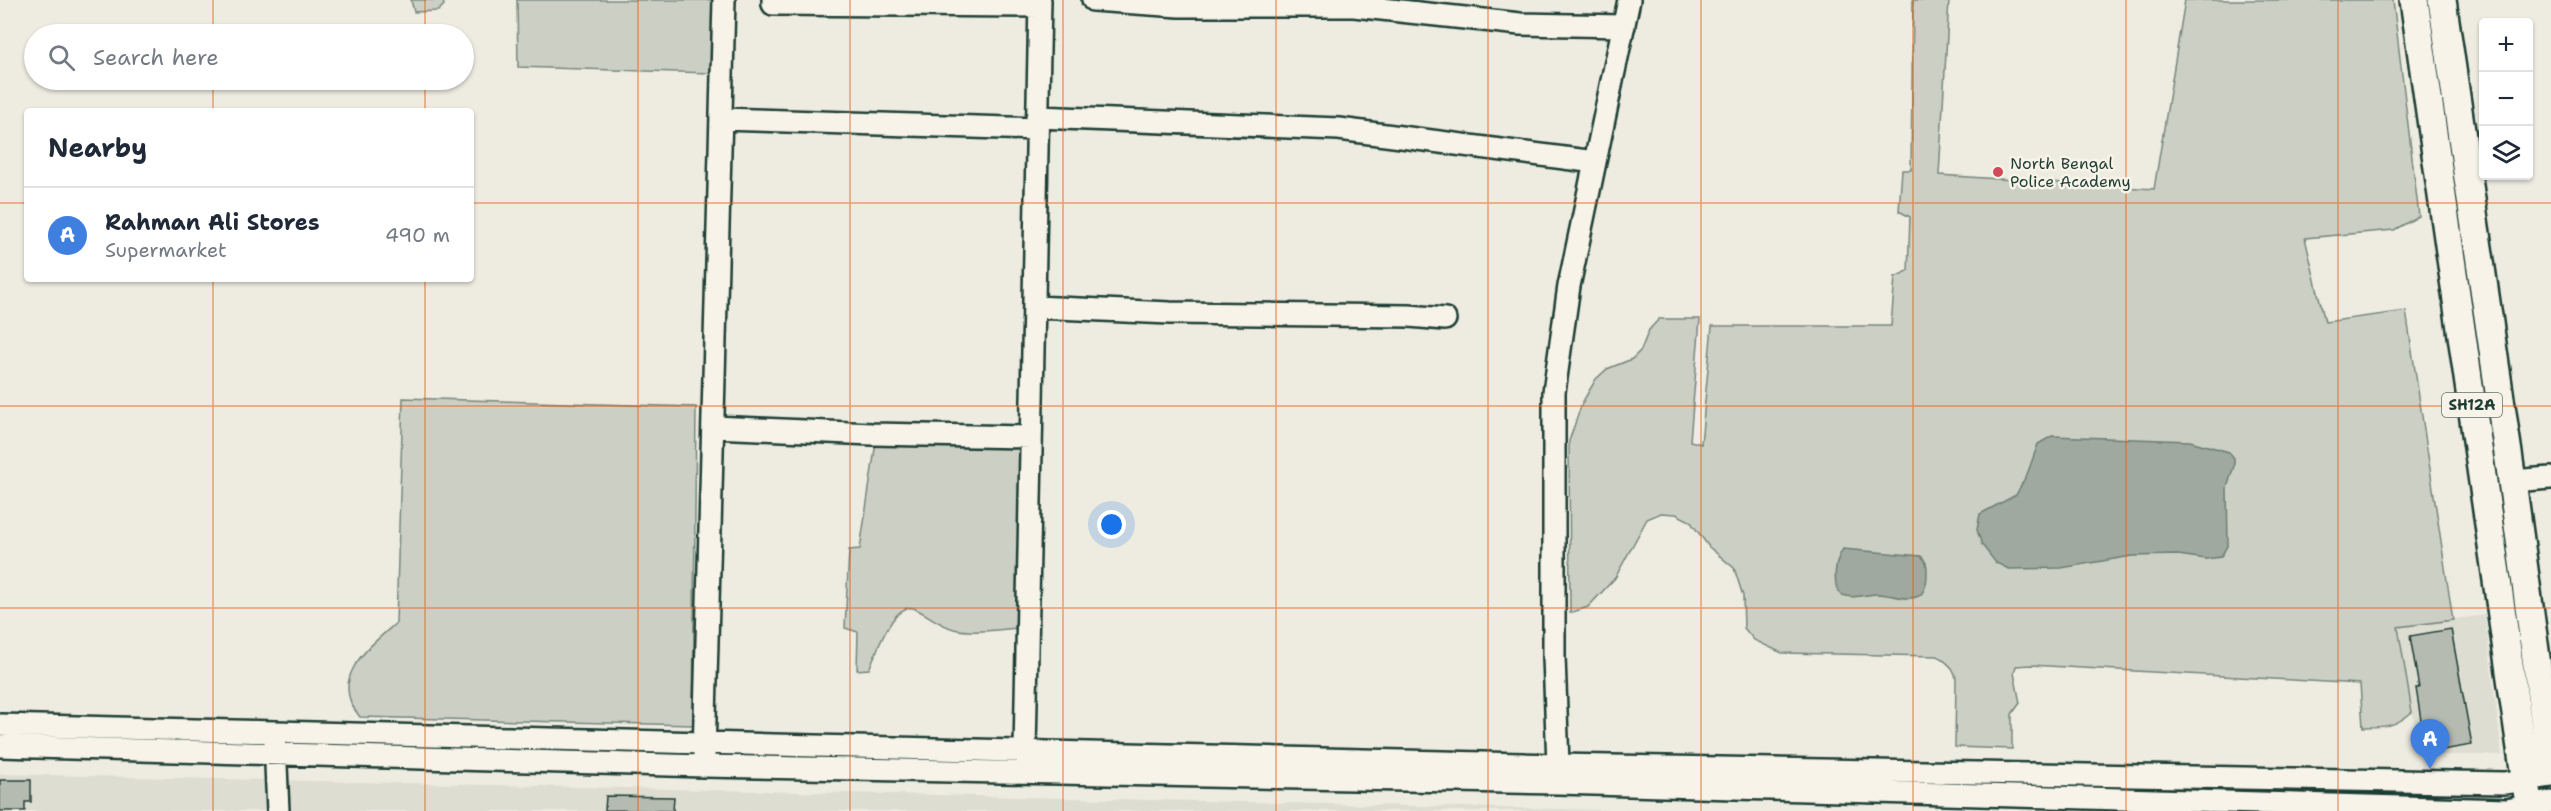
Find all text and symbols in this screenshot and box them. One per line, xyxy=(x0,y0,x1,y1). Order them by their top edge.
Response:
map controls xyxy=(2479,18,2533,180)
button: + xyxy=(2479,18,2533,72)
search box xyxy=(24,24,474,90)
icon: search xyxy=(45,41,78,74)
text: Search here xyxy=(93,43,219,72)
button: − xyxy=(2479,72,2533,126)
button: layers xyxy=(2479,126,2533,180)
text: Nearby xyxy=(48,130,147,165)
place label: North Bengal Police Academy xyxy=(2010,153,2131,192)
marker: North Bengal Police Academy xyxy=(1991,165,2005,179)
text: Rahman Ali Stores xyxy=(105,208,320,237)
text: A xyxy=(60,222,75,248)
text: 490 m xyxy=(385,222,450,248)
text: Supermarket xyxy=(105,237,227,263)
road number: SH12A xyxy=(2442,393,2502,417)
your location xyxy=(1097,510,1126,539)
pin: A xyxy=(2410,720,2450,769)

